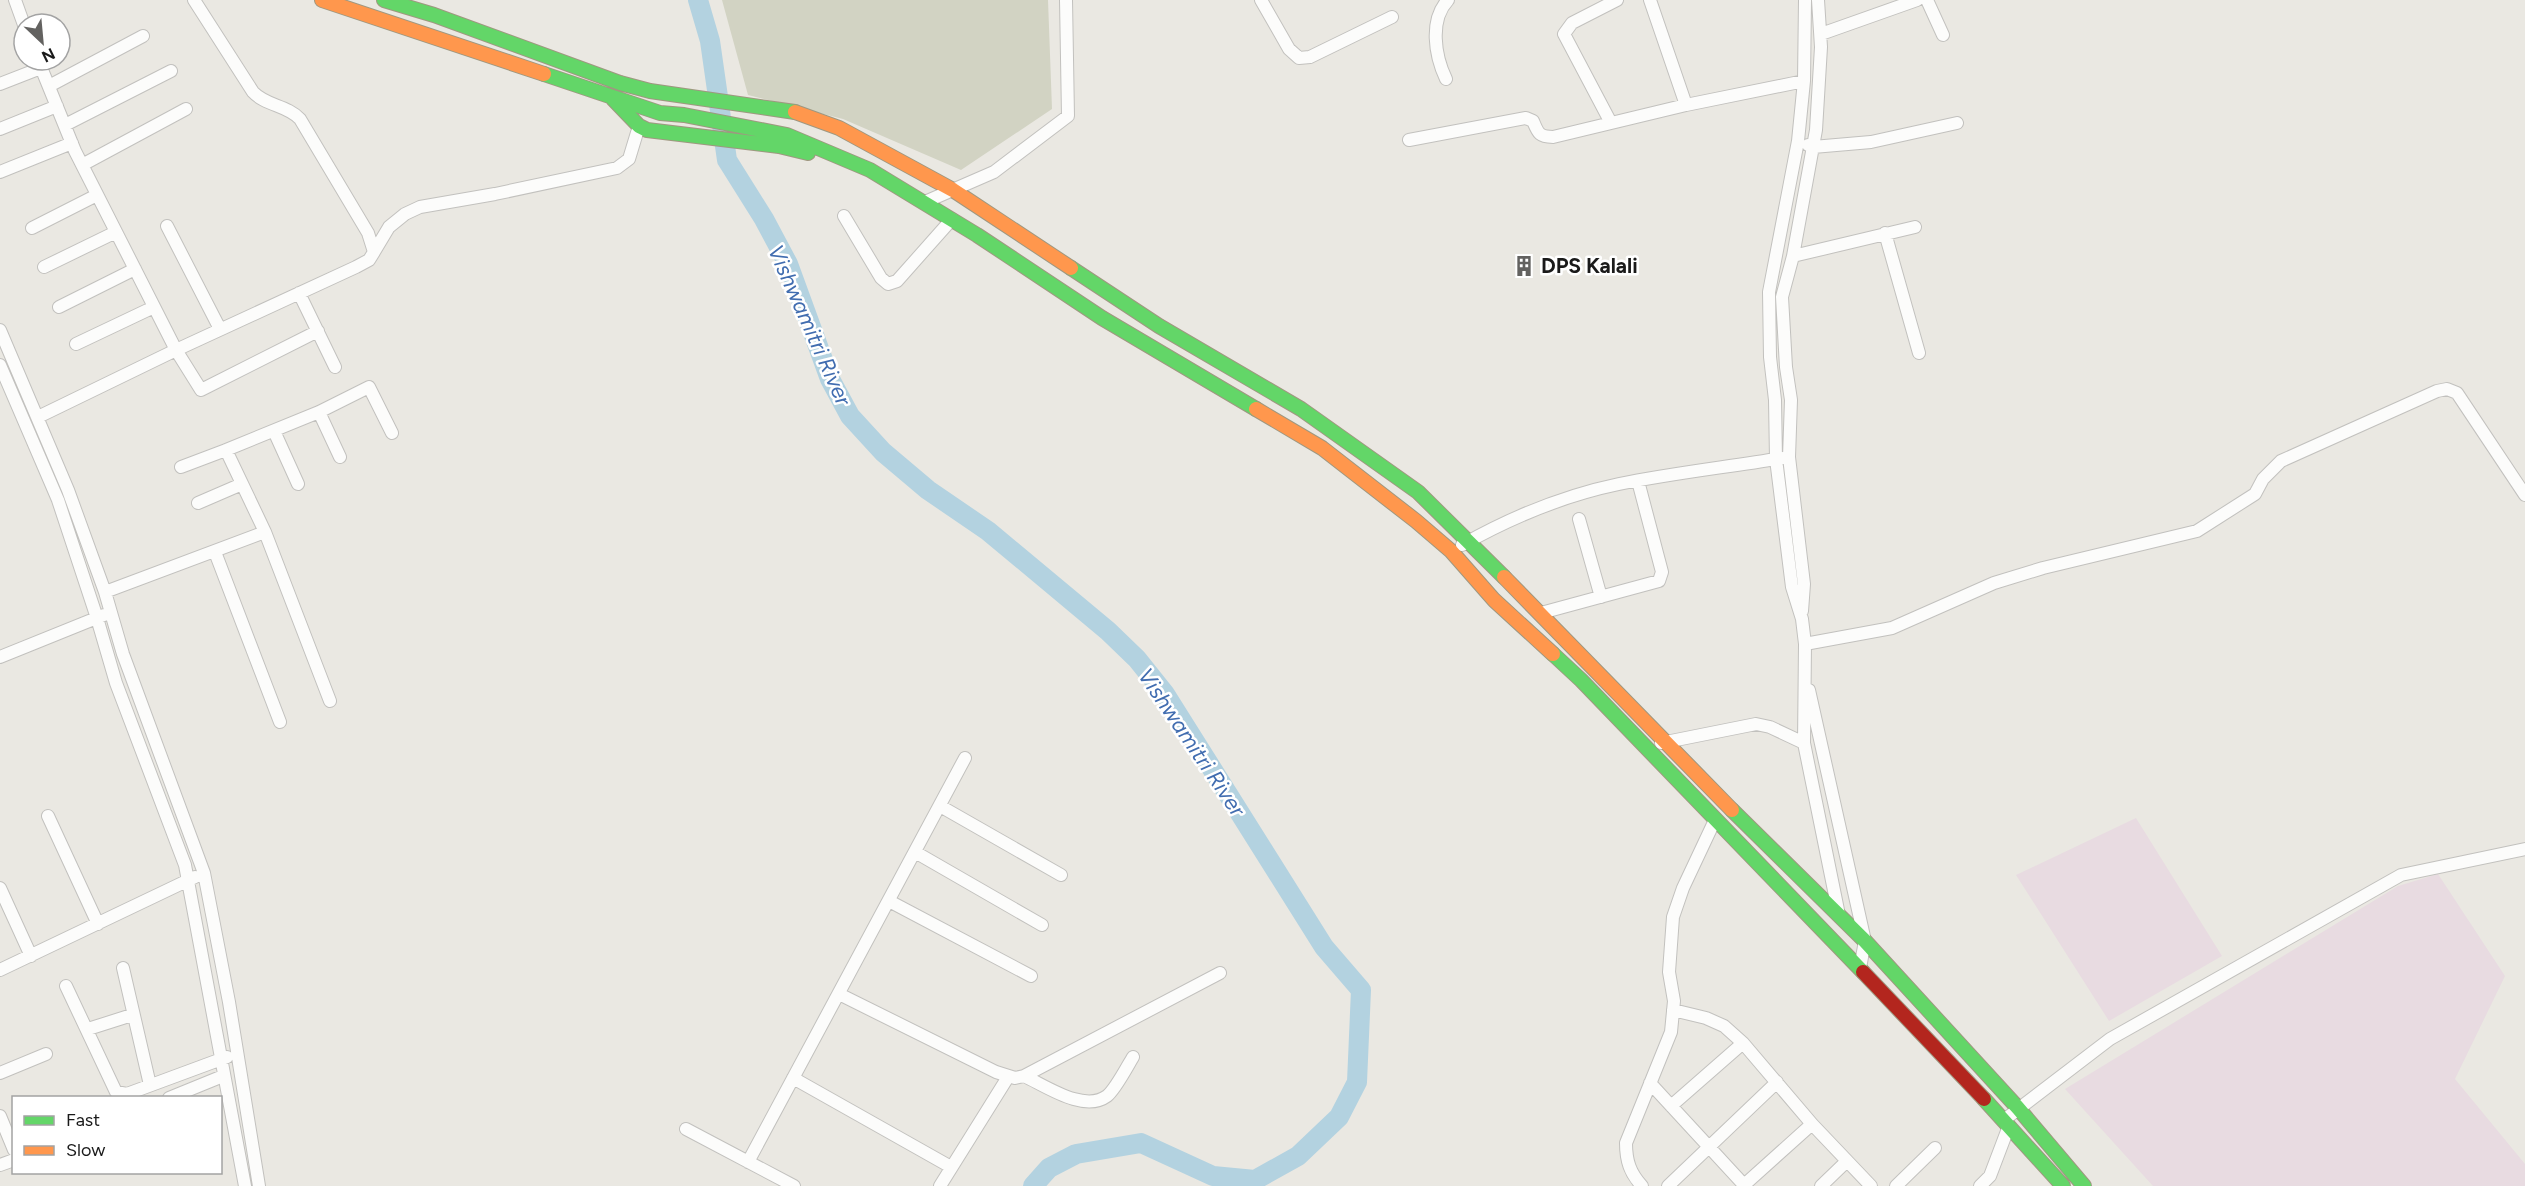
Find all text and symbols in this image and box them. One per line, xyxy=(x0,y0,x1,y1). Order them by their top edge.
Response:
north arrow xyxy=(12,12,72,72)
text: N xyxy=(39,44,58,66)
water label: Vishwamitri River xyxy=(762,241,858,411)
place label: DPS Kalali xyxy=(1541,253,1638,278)
building icon: DPS Kalali xyxy=(1512,254,1536,278)
water label: Vishwamitri River xyxy=(1132,663,1252,823)
legend xyxy=(12,1096,222,1174)
text: Fast xyxy=(66,1109,100,1131)
text: Slow xyxy=(66,1139,105,1161)

